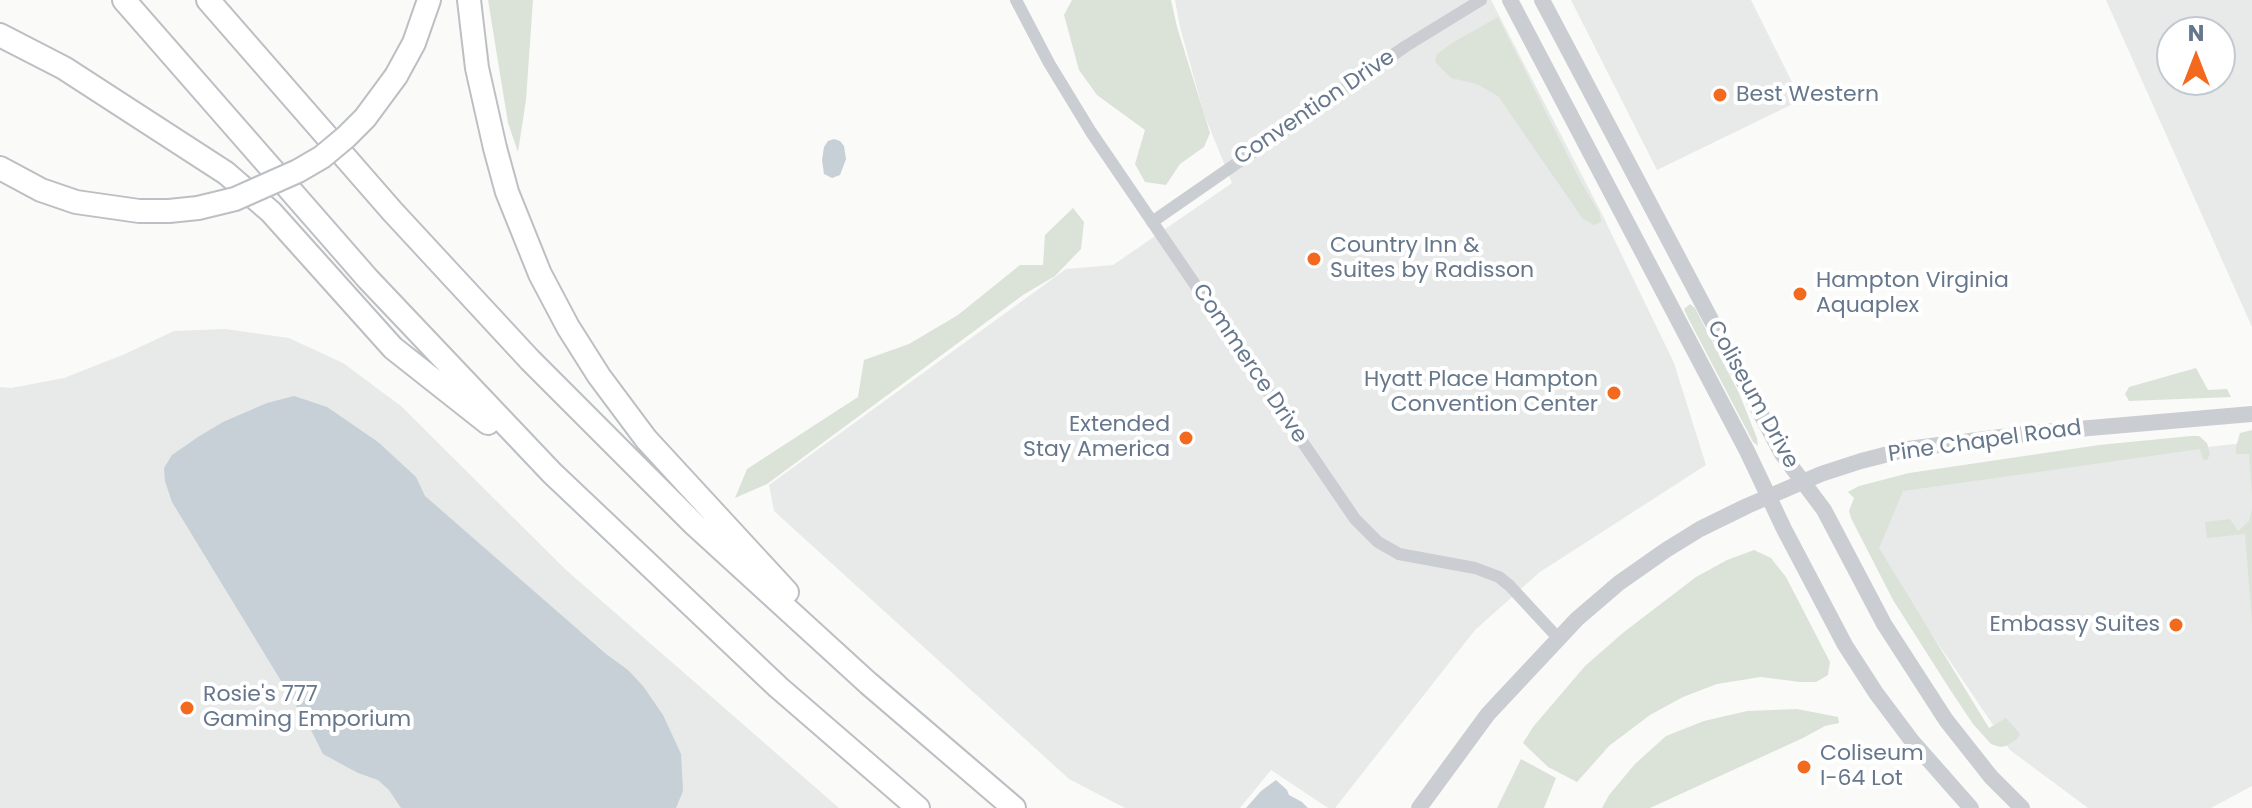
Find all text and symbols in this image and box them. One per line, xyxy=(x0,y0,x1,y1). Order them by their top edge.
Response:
north arrow xyxy=(2156,16,2236,96)
text: N xyxy=(2188,18,2204,49)
street label: Convention Drive xyxy=(1230,45,1400,171)
place label: Best Western xyxy=(1736,82,1879,108)
marker: Best Western xyxy=(1711,86,1729,104)
place label: Country Inn & Suites by Radisson xyxy=(1330,233,1534,284)
marker: Country Inn & Suites by Radisson xyxy=(1305,250,1323,268)
place label: Hampton Virginia Aquaplex xyxy=(1816,268,2009,320)
street label: Commerce Drive xyxy=(1186,279,1312,449)
marker: Hampton Virginia Aquaplex xyxy=(1791,285,1809,303)
street label: Coliseum Drive xyxy=(1701,317,1803,473)
place label: Hyatt Place Hampton Convention Center xyxy=(1364,367,1598,418)
marker: Hyatt Place Hampton Convention Center xyxy=(1605,384,1623,402)
place label: Extended Stay America xyxy=(1023,412,1170,464)
street label: Pine Chapel Road xyxy=(1887,415,2083,469)
marker: Extended Stay America xyxy=(1177,429,1195,447)
place label: Embassy Suites xyxy=(1990,612,2160,638)
marker: Embassy Suites xyxy=(2167,616,2185,634)
place label: Rosie's 777 Gaming Emporium xyxy=(203,682,411,734)
marker: Rosie's 777 Gaming Emporium xyxy=(178,699,196,717)
place label: Coliseum I-64 Lot xyxy=(1820,741,1924,792)
marker: Coliseum I-64 Lot xyxy=(1795,758,1813,776)

